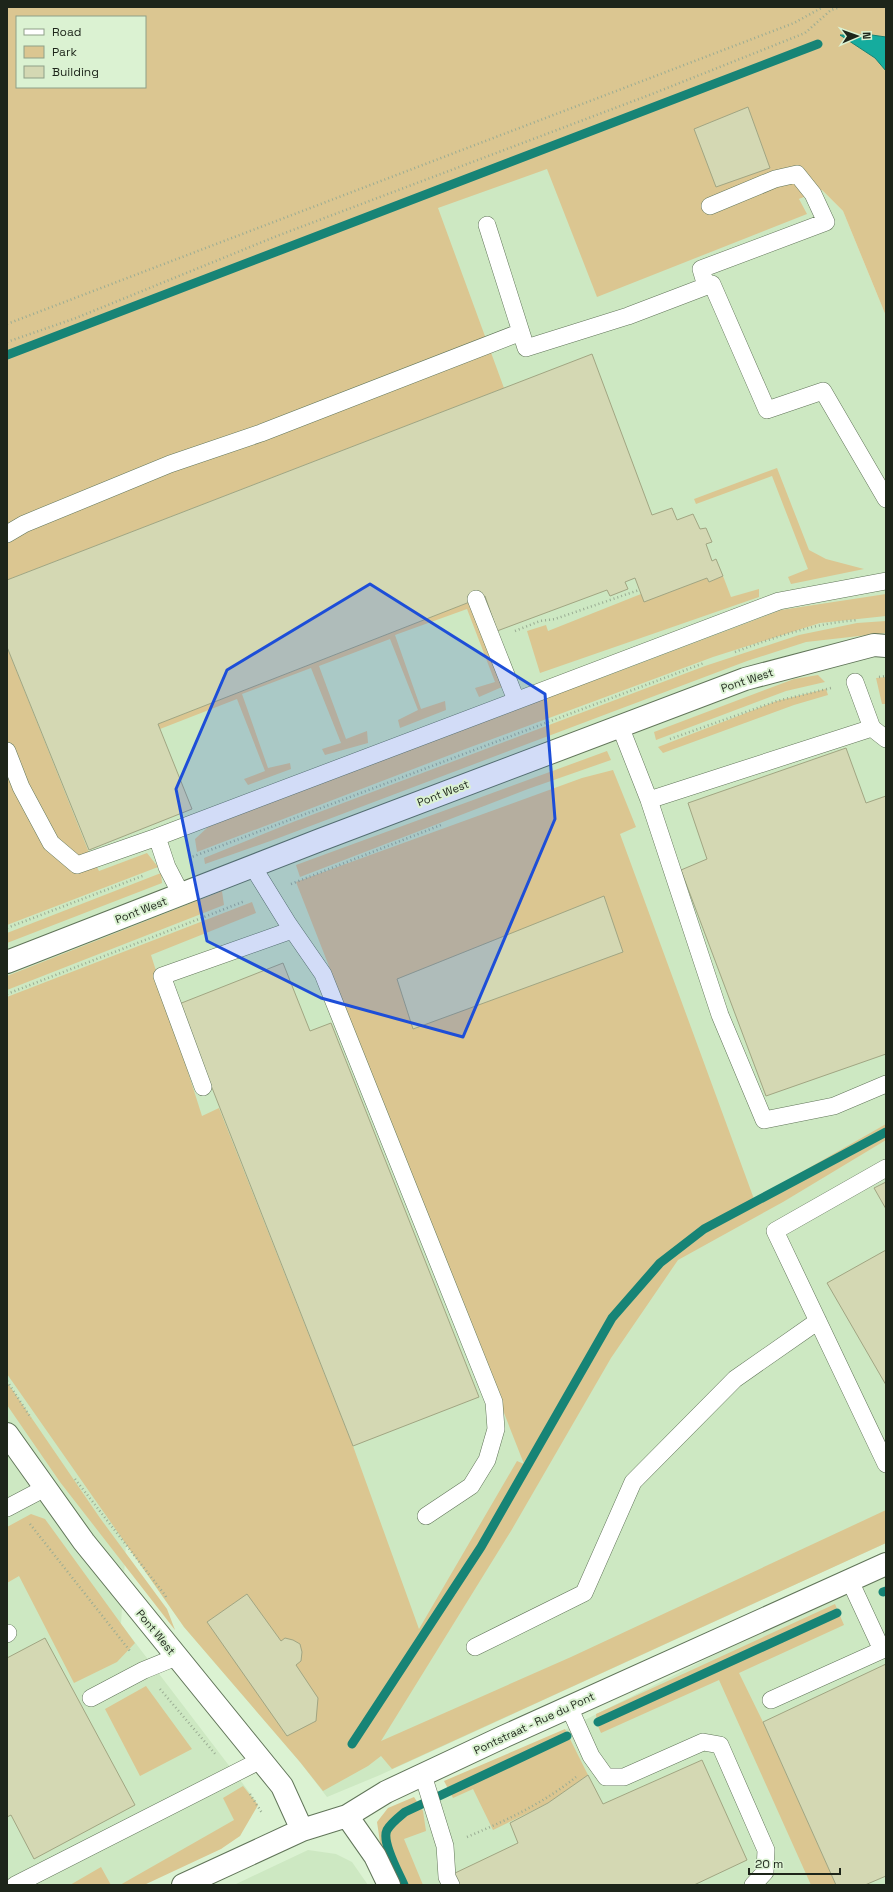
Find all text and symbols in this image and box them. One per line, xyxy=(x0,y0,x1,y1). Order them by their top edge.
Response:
legend xyxy=(16,16,146,88)
north arrow xyxy=(837,16,877,56)
text: Road xyxy=(52,24,81,40)
text: N xyxy=(860,32,874,40)
text: Park xyxy=(52,44,77,60)
text: Building xyxy=(52,64,99,80)
street label: Pont West xyxy=(719,665,775,695)
street label: Pont West xyxy=(415,777,471,809)
street label: Pont West xyxy=(113,894,169,926)
street label: Pont West xyxy=(133,1606,179,1658)
street label: Pontstraat - Rue du Pont xyxy=(471,1689,597,1757)
scale bar xyxy=(749,1850,840,1876)
text: 20 m xyxy=(755,1856,783,1872)

